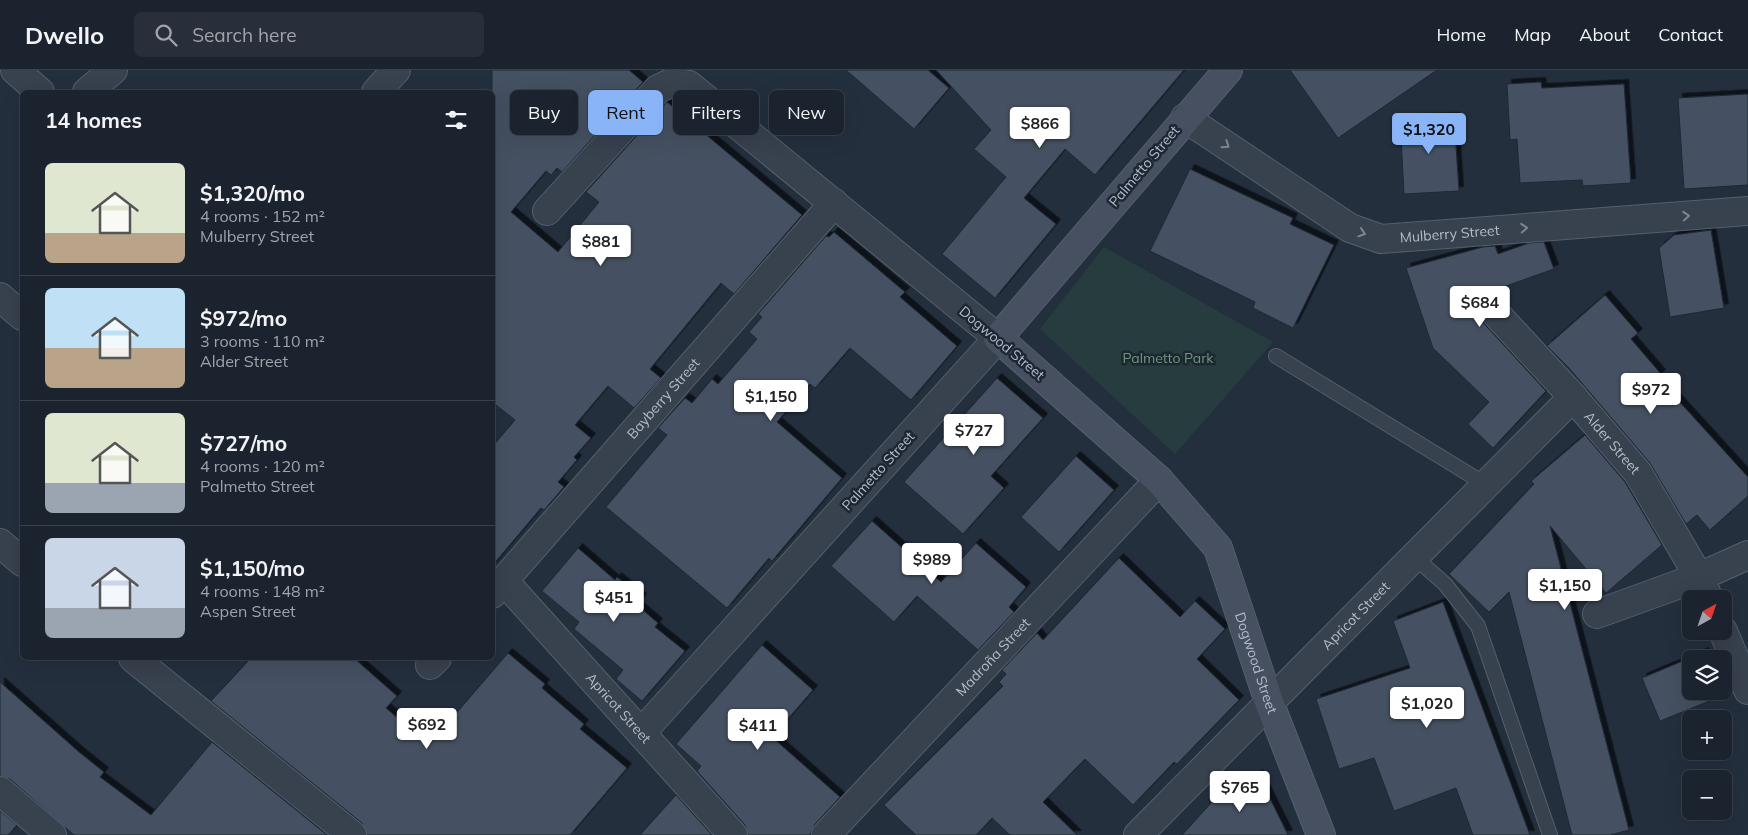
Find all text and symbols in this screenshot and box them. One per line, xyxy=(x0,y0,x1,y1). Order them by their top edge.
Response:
search box xyxy=(134,12,484,57)
text: Dwello xyxy=(25,20,104,50)
icon: search xyxy=(152,21,180,49)
text: Search here xyxy=(192,23,297,47)
text: Home xyxy=(1436,23,1486,46)
text: Map xyxy=(1514,23,1551,46)
text: About xyxy=(1579,23,1630,46)
text: Contact xyxy=(1658,23,1723,46)
chip: Buy xyxy=(510,90,578,135)
chip: Rent xyxy=(588,90,663,135)
chip: Filters xyxy=(673,90,759,135)
chip: New xyxy=(769,90,844,135)
icon: filters xyxy=(442,106,470,134)
pin: $866 xyxy=(1010,106,1070,149)
text: 14 homes xyxy=(45,107,142,133)
pin: $1,320 xyxy=(1388,112,1470,155)
text: $866 xyxy=(1021,113,1059,133)
text: $1,320 xyxy=(1403,119,1455,139)
street label: Palmetto Street xyxy=(1105,122,1183,210)
one-way arrow xyxy=(1220,139,1230,148)
text: $1,320/mo xyxy=(200,180,305,206)
icon: home xyxy=(85,183,145,243)
text: 4 rooms · 152 m² xyxy=(200,206,325,226)
one-way arrow xyxy=(1682,210,1690,221)
street label: Mulberry Street xyxy=(1399,221,1500,247)
one-way arrow xyxy=(1520,223,1528,234)
pin: $881 xyxy=(571,224,631,267)
text: Mulberry Street xyxy=(200,226,314,246)
one-way arrow xyxy=(1358,227,1366,237)
text: $881 xyxy=(582,231,620,251)
pin: $684 xyxy=(1450,286,1510,328)
text: $684 xyxy=(1461,292,1499,312)
street label: Dogwood Street xyxy=(956,302,1048,384)
text: $972/mo xyxy=(200,305,287,331)
icon: home xyxy=(85,308,145,368)
text: 3 rooms · 110 m² xyxy=(200,331,325,351)
park label: Palmetto Park xyxy=(1122,349,1214,367)
text: Alder Street xyxy=(200,351,288,371)
street label: Bayberry Street xyxy=(623,354,704,443)
pin: $972 xyxy=(1621,372,1681,415)
text: $972 xyxy=(1632,379,1670,399)
pin: $1,150 xyxy=(730,380,812,422)
text: $1,150 xyxy=(745,386,797,406)
street label: Alder Street xyxy=(1580,408,1644,478)
pin: $727 xyxy=(944,414,1004,456)
text: $727 xyxy=(955,420,993,440)
street label: Palmetto Street xyxy=(838,428,918,514)
text: $727/mo xyxy=(200,430,287,456)
icon: home xyxy=(85,433,145,493)
text: 4 rooms · 120 m² xyxy=(200,456,325,476)
text: Palmetto Street xyxy=(200,476,315,496)
pin: $989 xyxy=(902,542,962,585)
text: $989 xyxy=(913,549,951,569)
text: $1,150/mo xyxy=(200,555,305,581)
icon: home xyxy=(85,558,145,618)
pin: $1,150 xyxy=(1524,568,1606,611)
text: $1,150 xyxy=(1539,575,1591,595)
street label: Apricot Street xyxy=(1318,578,1394,654)
pin: $451 xyxy=(584,580,644,623)
text: 4 rooms · 148 m² xyxy=(200,581,325,601)
text: $451 xyxy=(595,587,633,607)
north arrow xyxy=(1682,590,1732,640)
map controls xyxy=(1682,590,1732,820)
text: Aspen Street xyxy=(200,601,296,621)
street label: Dogwood Street xyxy=(1231,610,1282,716)
street label: Madroña Street xyxy=(952,614,1034,700)
button: layers xyxy=(1682,650,1732,700)
street label: Apricot Street xyxy=(582,669,655,747)
pin: $1,020 xyxy=(1386,686,1468,729)
text: $1,020 xyxy=(1401,693,1453,713)
pin: $692 xyxy=(397,708,457,750)
pin: $411 xyxy=(728,708,788,751)
button: + xyxy=(1682,710,1732,760)
text: $692 xyxy=(408,714,446,734)
text: $411 xyxy=(739,715,777,735)
pin: $765 xyxy=(1210,770,1270,813)
button: − xyxy=(1682,770,1732,820)
text: $765 xyxy=(1221,777,1259,797)

